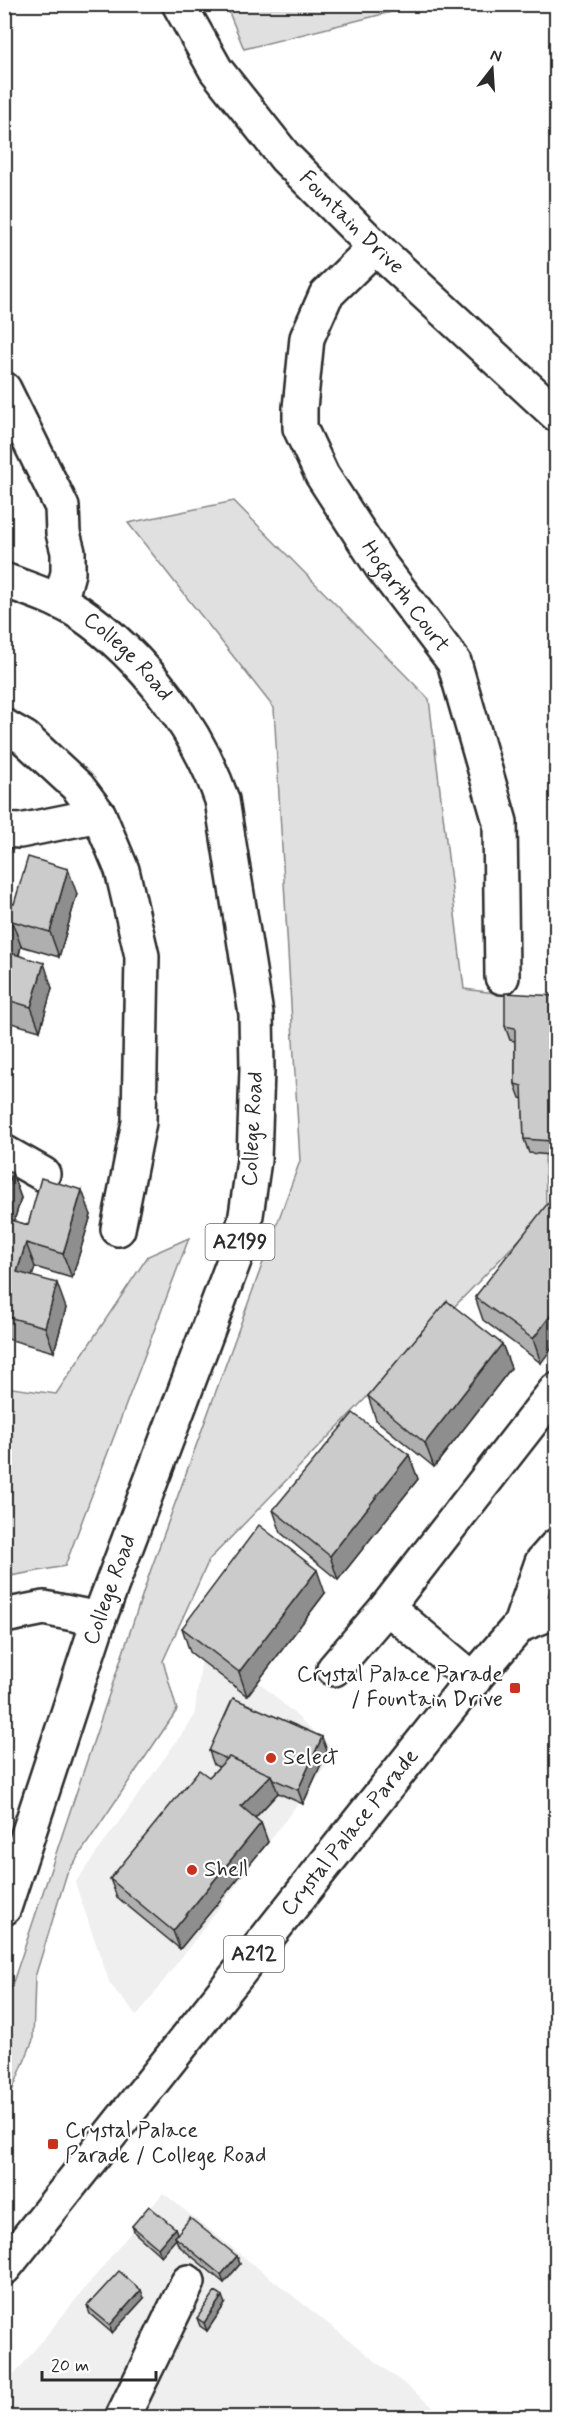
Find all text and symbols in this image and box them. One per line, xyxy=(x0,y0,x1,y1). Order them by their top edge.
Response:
north arrow xyxy=(462,39,522,99)
text: N xyxy=(488,44,504,68)
street label: Fountain Drive xyxy=(293,165,410,281)
street label: Hogarth Court xyxy=(354,535,456,658)
street label: College Road xyxy=(78,606,179,707)
street label: College Road xyxy=(236,1071,271,1187)
road number: A2199 xyxy=(206,1224,274,1260)
street label: College Road xyxy=(77,1531,144,1649)
place label: Crystal Palace Parade / Fountain Drive xyxy=(297,1661,503,1714)
marker: Crystal Palace Parade / Fountain Drive xyxy=(508,1681,522,1695)
street label: Crystal Palace Parade xyxy=(275,1743,425,1922)
place label: Select xyxy=(283,1744,338,1772)
marker: Select xyxy=(264,1751,278,1765)
place label: Shell xyxy=(204,1856,248,1884)
marker: Shell xyxy=(185,1863,199,1877)
road number: A212 xyxy=(224,1936,284,1972)
place label: Crystal Palace Parade / College Road xyxy=(65,2117,266,2171)
marker: Crystal Palace Parade / College Road xyxy=(46,2137,60,2151)
scale bar xyxy=(42,2344,156,2382)
text: 20 m xyxy=(51,2354,89,2378)

